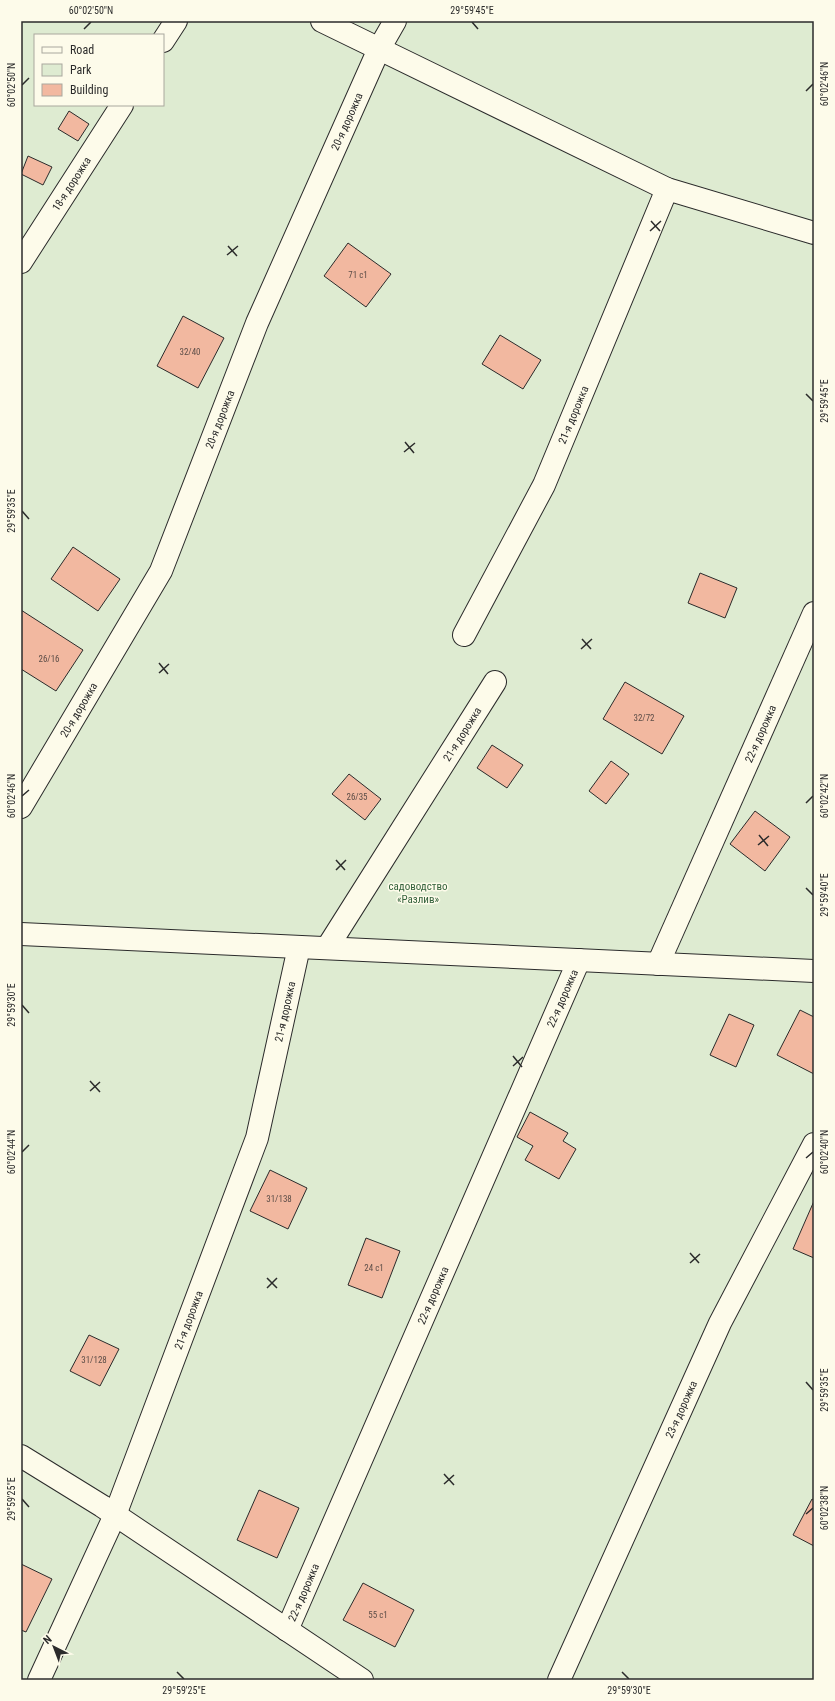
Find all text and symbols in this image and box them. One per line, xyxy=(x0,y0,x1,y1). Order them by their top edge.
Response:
text: 60°02'50"N xyxy=(69,5,113,16)
text: 29°59'45"E xyxy=(450,5,494,16)
legend xyxy=(34,34,164,106)
text: Road xyxy=(70,43,94,57)
text: 60°02'46"N xyxy=(819,62,830,106)
text: 60°02'50"N xyxy=(6,63,17,107)
text: Park xyxy=(70,63,92,77)
text: Building xyxy=(70,83,108,97)
street label: 20-я дорожка xyxy=(329,91,366,152)
street label: 18-я дорожка xyxy=(50,155,94,213)
house number: 71 с1 xyxy=(348,270,368,280)
house number: 32/40 xyxy=(179,347,201,357)
text: 29°59'45"E xyxy=(819,379,830,423)
street label: 21-я дорожка xyxy=(556,384,591,446)
street label: 20-я дорожка xyxy=(203,388,237,451)
text: 29°59'35"E xyxy=(6,489,17,533)
house number: 26/16 xyxy=(38,654,60,664)
street label: 20-я дорожка xyxy=(58,680,100,740)
street label: 22-я дорожка xyxy=(742,703,779,765)
street label: 21-я дорожка xyxy=(441,705,484,764)
house number: 32/72 xyxy=(633,713,655,723)
text: 60°02'46"N xyxy=(6,774,17,818)
text: 60°02'42"N xyxy=(819,774,830,818)
house number: 26/35 xyxy=(346,792,368,802)
text: 29°59'40"E xyxy=(819,873,830,917)
park label: садоводство «Разлив» xyxy=(388,880,448,906)
street label: 22-я дорожка xyxy=(544,968,581,1029)
street label: 21-я дорожка xyxy=(272,980,298,1043)
text: 29°59'30"E xyxy=(6,983,17,1027)
text: 60°02'44"N xyxy=(6,1130,17,1174)
text: 60°02'40"N xyxy=(819,1130,830,1174)
house number: 31/138 xyxy=(266,1194,292,1204)
house number: 24 с1 xyxy=(364,1263,384,1273)
street label: 22-я дорожка xyxy=(415,1265,452,1326)
street label: 21-я дорожка xyxy=(172,1289,206,1351)
house number: 31/128 xyxy=(81,1355,107,1365)
text: 29°59'35"E xyxy=(819,1368,830,1412)
street label: 23-я дорожка xyxy=(663,1379,700,1440)
text: 29°59'25"E xyxy=(6,1477,17,1521)
text: 60°02'38"N xyxy=(819,1486,830,1530)
street label: 22-я дорожка xyxy=(286,1562,322,1623)
house number: 55 с1 xyxy=(368,1610,388,1620)
north arrow xyxy=(34,1627,74,1667)
text: N xyxy=(41,1633,55,1647)
text: 29°59'25"E xyxy=(162,1685,206,1696)
text: 29°59'30"E xyxy=(607,1685,651,1696)

